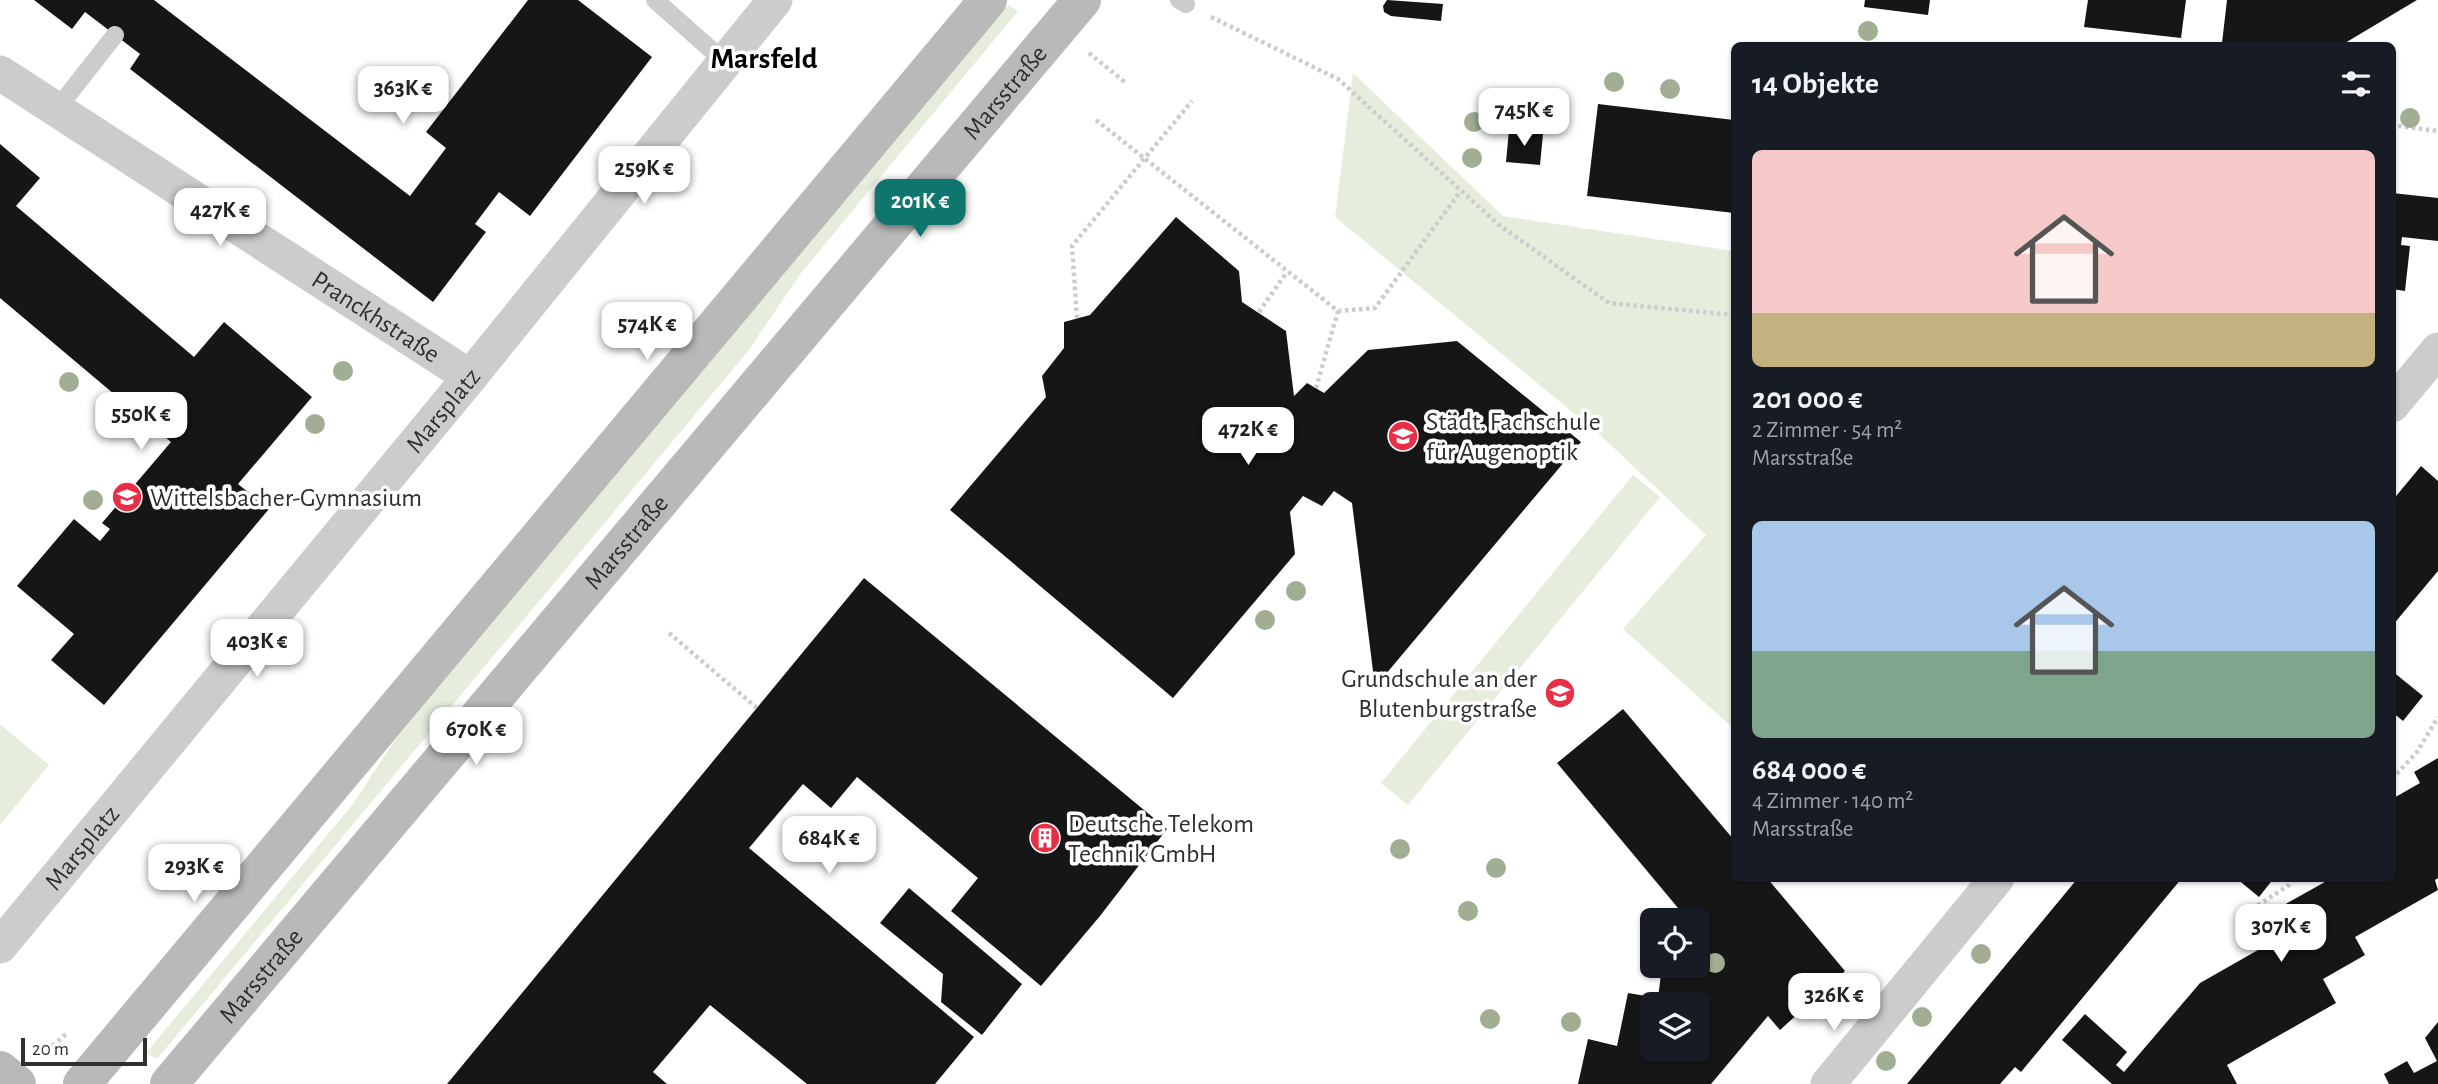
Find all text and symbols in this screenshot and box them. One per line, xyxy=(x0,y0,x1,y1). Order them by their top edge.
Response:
street label: Marsstraße xyxy=(958,40,1052,145)
district label: Marsfeld xyxy=(710,44,818,74)
icon: filters xyxy=(2337,65,2375,103)
pin: 363K € xyxy=(346,66,460,126)
text: 14 Objekte xyxy=(1752,69,1879,99)
text: 363K € xyxy=(374,77,432,100)
pin: 745K € xyxy=(1467,88,1581,148)
text: 745K € xyxy=(1494,99,1554,122)
pin: 259K € xyxy=(587,146,701,206)
text: 259K € xyxy=(614,157,674,180)
pin: 201K € xyxy=(863,180,977,239)
pin: 427K € xyxy=(163,188,277,248)
text: 201K € xyxy=(891,190,949,213)
icon: home xyxy=(2001,196,2127,322)
text: 427K € xyxy=(190,199,250,222)
street label: Pranckhstraße xyxy=(307,266,444,368)
pin: 574K € xyxy=(590,302,704,362)
text: 574K € xyxy=(617,313,677,336)
street label: Marsplatz xyxy=(401,364,486,458)
text: 201 000 € xyxy=(1752,384,1863,414)
pin: 550K € xyxy=(84,392,198,452)
text: 550K € xyxy=(111,403,171,426)
pin: 472K € xyxy=(1191,407,1305,467)
place label: Städt. Fachschule für Augenoptik xyxy=(1426,409,1601,465)
text: 472K € xyxy=(1218,418,1278,441)
school or university icon: Städt. Fachschule für Augenoptik xyxy=(1386,419,1420,453)
text: 2 Zimmer · 54 m² xyxy=(1752,419,1902,442)
text: Marsstraße xyxy=(1752,447,1853,470)
school or university icon: Wittelsbacher-Gymnasium xyxy=(110,480,144,514)
place label: Wittelsbacher-Gymnasium xyxy=(150,485,422,511)
street label: Marsstraße xyxy=(580,490,673,595)
icon: home xyxy=(2001,567,2127,693)
pin: 403K € xyxy=(200,620,314,679)
text: 403K € xyxy=(226,630,288,653)
place label: Grundschule an der Blutenburgstraße xyxy=(1341,666,1538,722)
school or university icon: Grundschule an der Blutenburgstraße xyxy=(1543,676,1577,710)
pin: 670K € xyxy=(419,708,533,767)
text: 670K € xyxy=(446,718,506,741)
text: 684 000 € xyxy=(1752,755,1866,785)
text: 4 Zimmer · 140 m² xyxy=(1752,790,1913,813)
street label: Marsplatz xyxy=(40,801,124,895)
place label: Deutsche Telekom Technik GmbH xyxy=(1068,811,1254,867)
pin: 684K € xyxy=(772,816,886,876)
text: Marsstraße xyxy=(1752,818,1853,841)
building icon: Deutsche Telekom Technik GmbH xyxy=(1028,821,1062,855)
text: 684K € xyxy=(798,827,860,850)
pin: 293K € xyxy=(137,844,251,904)
text: 293K € xyxy=(164,855,224,878)
pin: 307K € xyxy=(2224,904,2338,964)
map controls xyxy=(1640,908,1710,1062)
button: locate xyxy=(1640,908,1710,978)
text: 307K € xyxy=(2251,915,2311,938)
street label: Marsstraße xyxy=(214,924,308,1028)
pin: 326K € xyxy=(1777,974,1891,1033)
text: 326K € xyxy=(1804,984,1864,1007)
button: layers xyxy=(1640,992,1710,1062)
scale bar xyxy=(21,1035,147,1067)
text: 20 m xyxy=(32,1040,69,1059)

